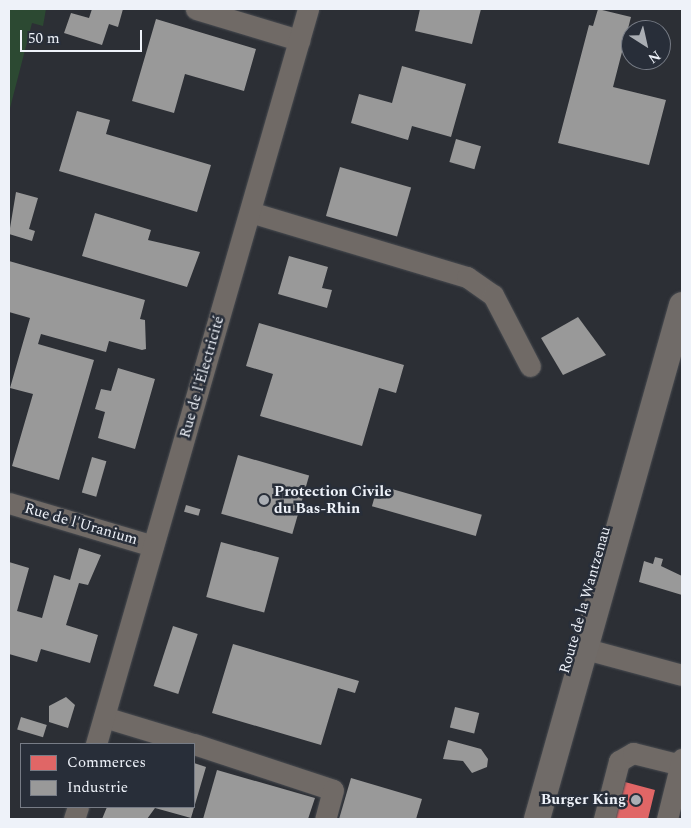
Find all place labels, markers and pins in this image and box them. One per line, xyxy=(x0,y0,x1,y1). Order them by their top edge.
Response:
place label: Protection Civile du Bas-Rhin xyxy=(274,482,392,517)
marker: Protection Civile du Bas-Rhin xyxy=(258,494,270,506)
place label: Burger King xyxy=(541,791,626,809)
marker: Burger King xyxy=(630,794,642,806)

